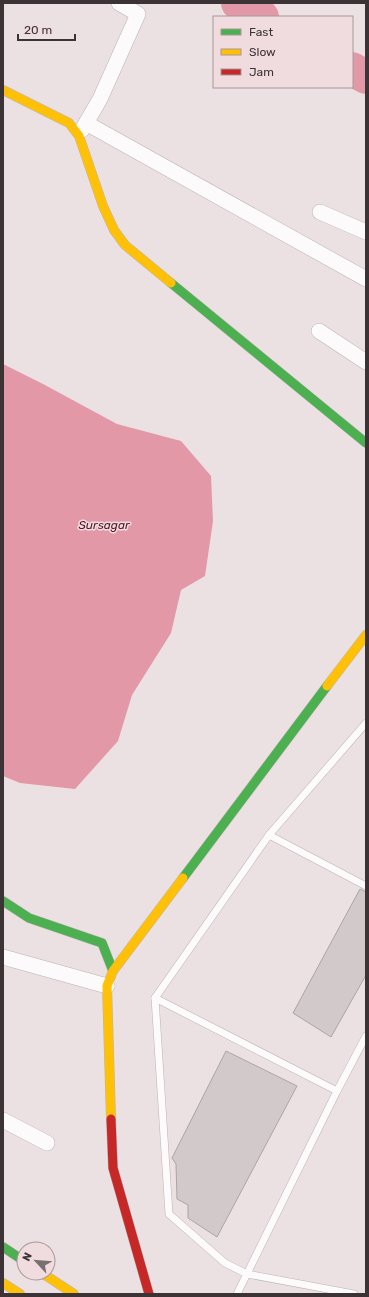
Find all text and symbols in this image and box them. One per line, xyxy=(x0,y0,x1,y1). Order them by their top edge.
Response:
scale bar xyxy=(18,16,75,42)
legend xyxy=(213,16,353,88)
text: 20 m xyxy=(24,23,52,37)
text: Fast xyxy=(249,25,273,39)
text: Slow xyxy=(249,45,276,59)
text: Jam xyxy=(249,65,274,79)
water label: Sursagar xyxy=(78,518,130,532)
north arrow xyxy=(16,1241,56,1281)
text: N xyxy=(20,1250,35,1263)

